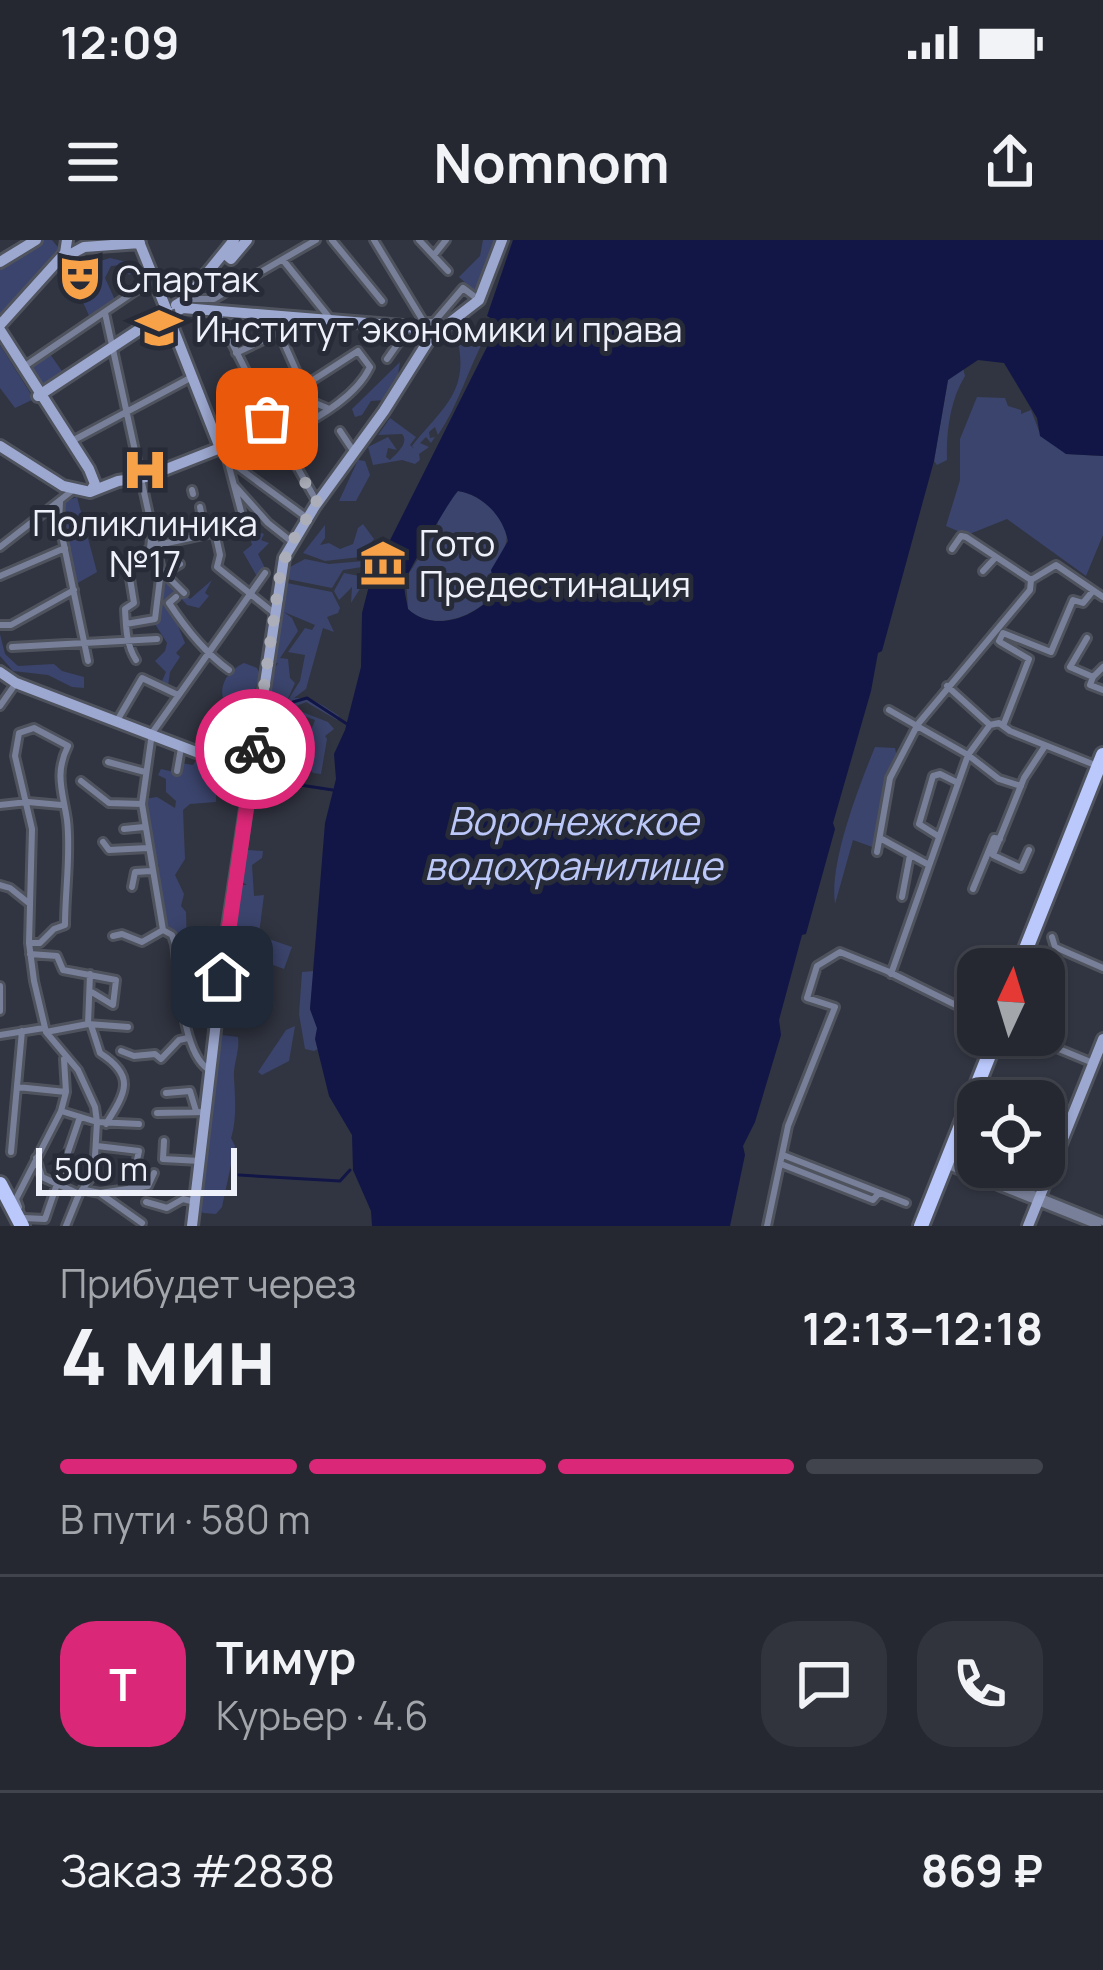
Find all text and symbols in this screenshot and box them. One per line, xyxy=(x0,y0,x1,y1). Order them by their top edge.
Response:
text: 12:09 xyxy=(60,11,180,73)
text: Nomnom xyxy=(434,125,669,199)
icon: menu xyxy=(60,129,126,195)
icon: share xyxy=(977,129,1043,195)
theatre icon: Спартак xyxy=(55,253,105,303)
place label: Спартак xyxy=(116,254,260,303)
school or university icon: Институт экономики и права xyxy=(134,303,184,353)
place label: Институт экономики и права xyxy=(195,304,682,353)
pin xyxy=(216,368,318,470)
icon: bag xyxy=(234,386,300,452)
hospital icon: Поликлиника №17 xyxy=(120,445,170,495)
place label: Поликлиника №17 xyxy=(32,498,258,588)
place label: Гото Предестинация xyxy=(419,518,691,608)
museum icon: Гото Предестинация xyxy=(358,538,408,588)
courier xyxy=(195,689,315,809)
icon: bike xyxy=(222,716,288,782)
water label: Воронежское водохранилище xyxy=(424,793,724,892)
pin xyxy=(171,926,273,1028)
icon: home xyxy=(189,944,255,1010)
north arrow xyxy=(957,948,1065,1056)
map controls xyxy=(957,948,1065,1188)
button: locate xyxy=(957,1080,1065,1188)
scale bar xyxy=(36,1142,237,1195)
text: 500 m xyxy=(54,1146,148,1191)
text: Прибудет через xyxy=(60,1256,356,1310)
text: 12:13–12:18 xyxy=(802,1297,1043,1359)
text: 4 мин xyxy=(60,1302,276,1408)
text: В пути · 580 m xyxy=(60,1492,311,1546)
button: chat xyxy=(761,1621,887,1747)
button: phone xyxy=(917,1621,1043,1747)
text: Тимур xyxy=(216,1626,356,1688)
text: Т xyxy=(109,1653,137,1715)
text: Курьер · 4.6 xyxy=(216,1688,429,1742)
text: Заказ #2838 xyxy=(60,1839,335,1901)
text: 869 ₽ xyxy=(921,1839,1043,1901)

